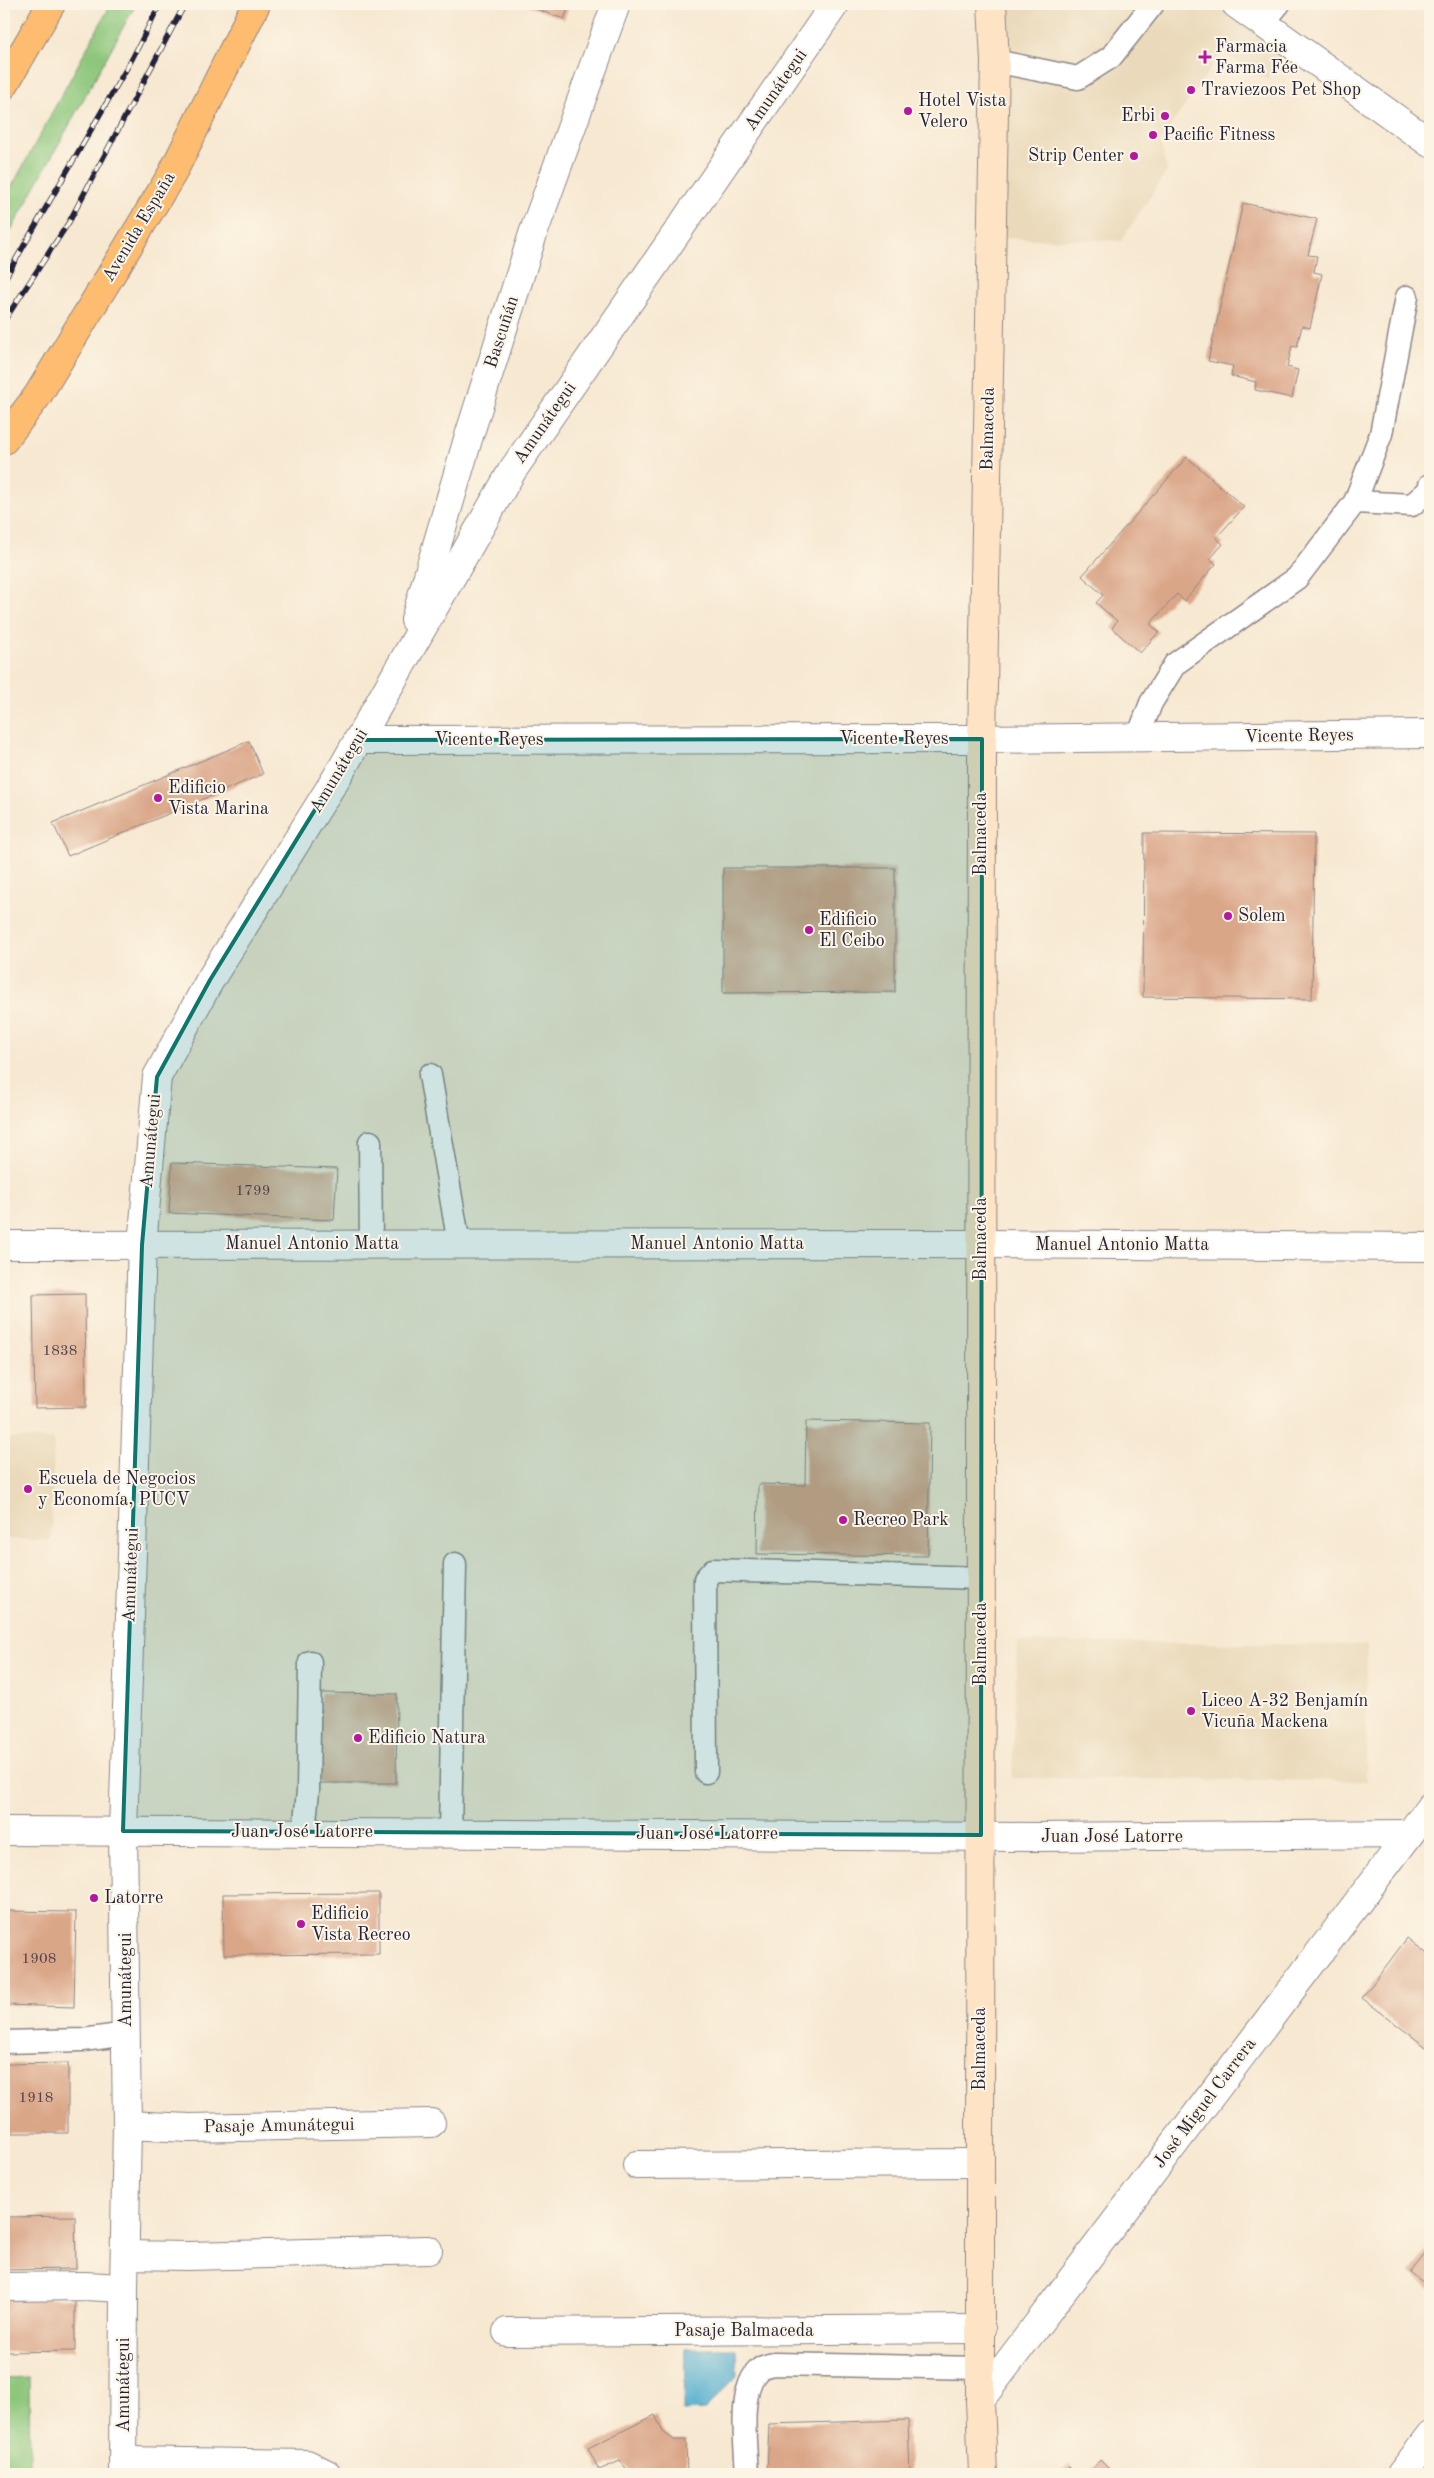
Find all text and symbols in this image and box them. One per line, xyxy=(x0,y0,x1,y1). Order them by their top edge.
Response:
place label: Farmacia Farma Fée xyxy=(1215,38,1298,77)
street label: Amunátegui xyxy=(741,46,811,134)
marker: Farmacia Farma Fée xyxy=(1199,51,1211,63)
place label: Traviezoos Pet Shop xyxy=(1201,81,1361,99)
marker: Traviezoos Pet Shop xyxy=(1185,84,1197,96)
place label: Hotel Vista Velero xyxy=(918,92,1007,131)
marker: Hotel Vista Velero xyxy=(902,105,914,117)
place label: Erbi xyxy=(1121,107,1155,125)
marker: Erbi xyxy=(1159,110,1171,122)
place label: Pacific Fitness xyxy=(1163,126,1276,144)
marker: Pacific Fitness xyxy=(1147,129,1159,141)
place label: Strip Center xyxy=(1028,147,1125,165)
marker: Strip Center xyxy=(1128,150,1140,162)
street label: Avenida España xyxy=(99,169,179,285)
street label: Bascuñán xyxy=(482,293,522,370)
street label: Amunátegui xyxy=(510,379,580,467)
street label: Balmaceda xyxy=(978,387,998,471)
street label: Amunátegui xyxy=(307,726,371,816)
street label: Vicente Reyes xyxy=(1244,726,1354,746)
street label: Vicente Reyes xyxy=(839,730,949,748)
street label: Vicente Reyes xyxy=(434,731,544,749)
place label: Edificio Vista Marina xyxy=(168,779,269,818)
marker: Edificio Vista Marina xyxy=(152,792,164,804)
street label: Balmaceda xyxy=(972,792,990,876)
place label: Solem xyxy=(1238,907,1286,925)
marker: Solem xyxy=(1222,910,1234,922)
place label: Edificio El Ceibo xyxy=(819,911,885,950)
marker: Edificio El Ceibo xyxy=(803,924,815,936)
street label: Amunátegui xyxy=(138,1093,164,1189)
house number: 1799 xyxy=(236,1184,270,1199)
street label: Balmaceda xyxy=(972,1197,990,1281)
street label: Manuel Antonio Matta xyxy=(225,1235,399,1253)
street label: Manuel Antonio Matta xyxy=(630,1235,804,1253)
street label: Manuel Antonio Matta xyxy=(1035,1236,1209,1254)
house number: 1838 xyxy=(43,1344,77,1359)
place label: Escuela de Negocios y Economía, PUCV xyxy=(38,1470,196,1509)
marker: Escuela de Negocios y Economía, PUCV xyxy=(22,1483,34,1495)
place label: Recreo Park xyxy=(853,1511,949,1529)
marker: Recreo Park xyxy=(837,1514,849,1526)
street label: Amunátegui xyxy=(120,1527,142,1623)
street label: Balmaceda xyxy=(972,1602,990,1686)
place label: Liceo A-32 Benjamín Vicuña Mackena xyxy=(1201,1692,1369,1731)
marker: Liceo A-32 Benjamín Vicuña Mackena xyxy=(1185,1705,1197,1717)
place label: Edificio Natura xyxy=(368,1729,486,1747)
marker: Edificio Natura xyxy=(352,1732,364,1744)
street label: Juan José Latorre xyxy=(231,1823,373,1841)
street label: Juan José Latorre xyxy=(636,1825,778,1843)
street label: Juan José Latorre xyxy=(1041,1828,1183,1846)
place label: Latorre xyxy=(104,1889,163,1907)
marker: Latorre xyxy=(88,1892,100,1904)
place label: Edificio Vista Recreo xyxy=(311,1905,411,1944)
marker: Edificio Vista Recreo xyxy=(295,1918,307,1930)
street label: Amunátegui xyxy=(117,1932,135,2028)
house number: 1908 xyxy=(22,1952,56,1967)
street label: Balmaceda xyxy=(971,2007,989,2091)
street label: José Miguel Carrera xyxy=(1150,2035,1260,2171)
house number: 1918 xyxy=(19,2091,53,2106)
street label: Pasaje Amunátegui xyxy=(203,2116,355,2136)
street label: Pasaje Balmaceda xyxy=(674,2322,814,2340)
street label: Amunátegui xyxy=(115,2337,133,2433)

